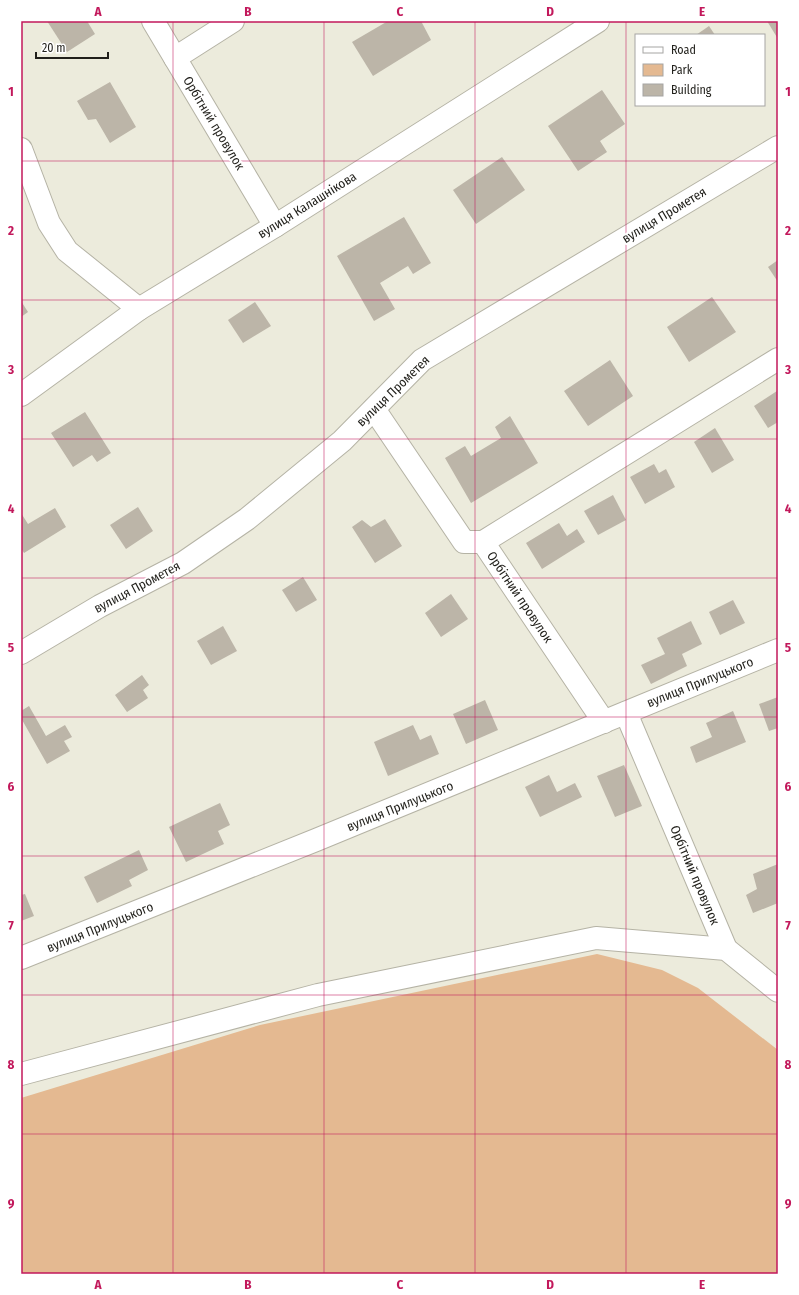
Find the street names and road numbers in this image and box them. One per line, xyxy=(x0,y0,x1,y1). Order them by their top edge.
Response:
street label: Орбітний провулок xyxy=(180,73,248,173)
street label: вулиця Калашнікова xyxy=(255,169,359,241)
street label: вулиця Прометея xyxy=(619,184,709,246)
street label: вулиця Прометея xyxy=(353,352,433,430)
street label: Орбітний провулок xyxy=(484,549,556,645)
street label: вулиця Прометея xyxy=(91,558,183,616)
street label: вулиця Прилуцького xyxy=(645,654,756,710)
street label: вулиця Прилуцького xyxy=(345,778,456,834)
street label: Орбітний провулок xyxy=(667,823,723,927)
street label: вулиця Прилуцького xyxy=(45,899,156,955)

